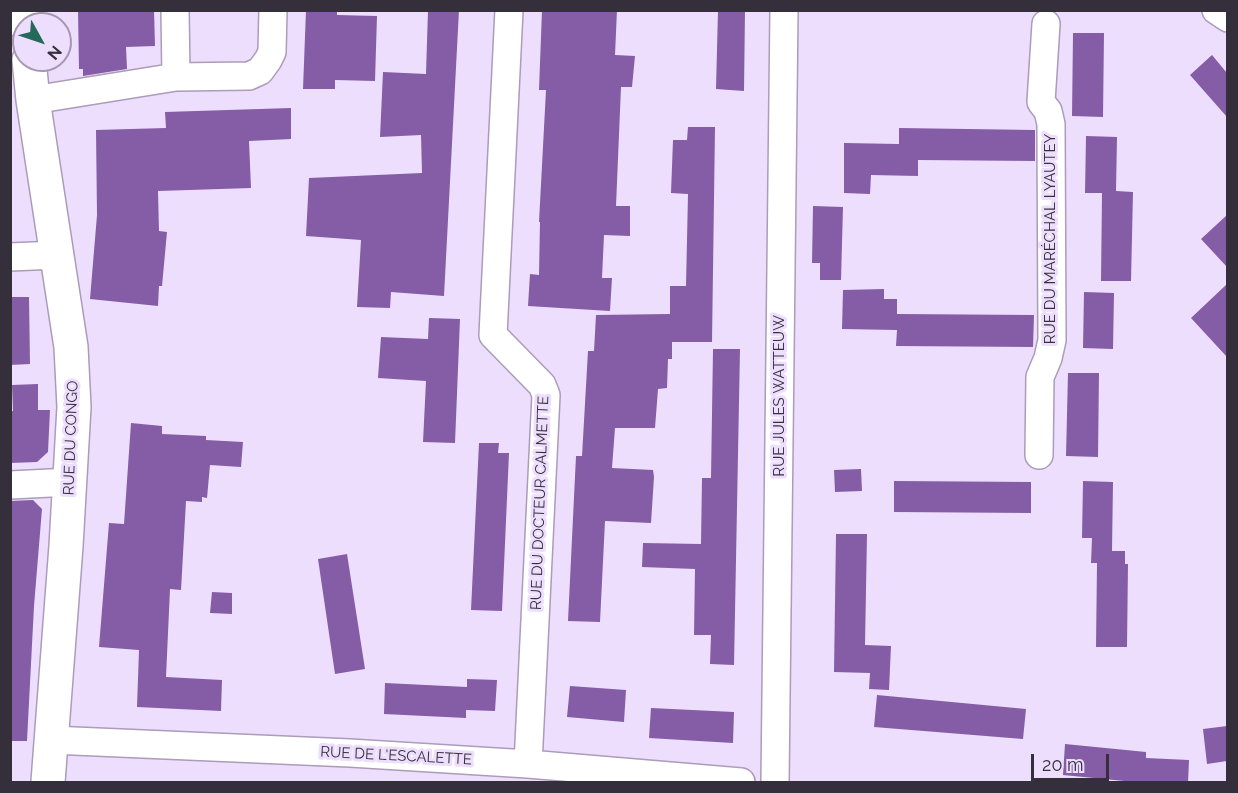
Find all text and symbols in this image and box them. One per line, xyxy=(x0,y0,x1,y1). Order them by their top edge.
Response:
north arrow xyxy=(12,12,72,72)
text: N xyxy=(43,42,66,63)
street label: RUE DU MARÉCHAL LYAUTEY xyxy=(1041,134,1059,344)
street label: RUE JULES WATTEUW xyxy=(770,315,788,477)
street label: RUE DU CONGO xyxy=(60,380,82,496)
street label: RUE DU DOCTEUR CALMETTE xyxy=(527,396,553,610)
scale bar xyxy=(1034,742,1112,780)
street label: RUE DE L'ESCALETTE xyxy=(320,743,472,769)
text: 20 m xyxy=(1042,754,1084,775)

